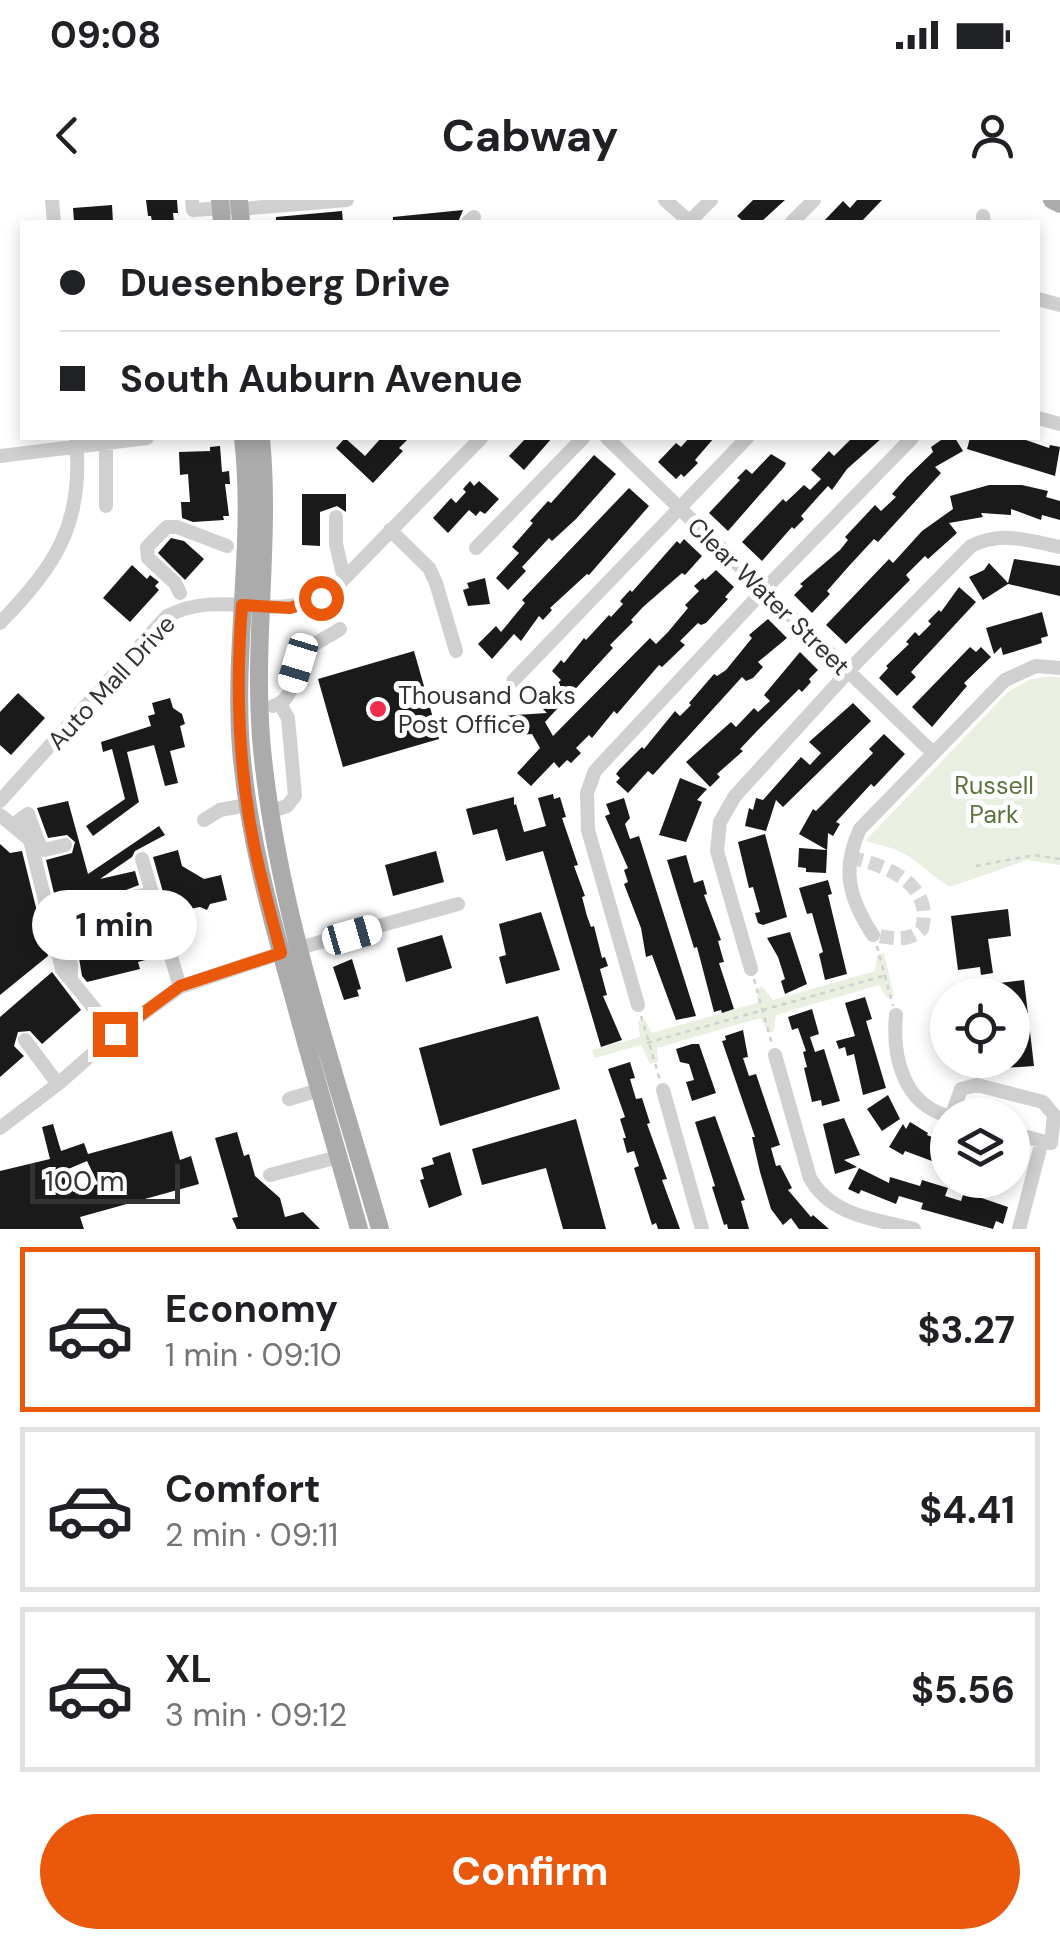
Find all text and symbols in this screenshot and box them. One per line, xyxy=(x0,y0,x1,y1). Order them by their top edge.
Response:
text: 09:08 xyxy=(50,10,161,60)
text: Cabway xyxy=(442,106,618,165)
icon: back xyxy=(40,108,95,163)
icon: person xyxy=(965,108,1020,163)
text: Duesenberg Drive xyxy=(120,258,450,308)
text: South Auburn Avenue xyxy=(120,354,523,404)
street label: Clear Water Street xyxy=(680,510,857,682)
route start xyxy=(299,576,344,621)
street label: Auto Mall Drive xyxy=(40,608,182,757)
car xyxy=(275,630,321,696)
place label: Thousand Oaks Post Office xyxy=(398,679,576,741)
marker: Thousand Oaks Post Office xyxy=(367,698,389,720)
park label: Russell Park xyxy=(954,769,1034,831)
callout: 1 min xyxy=(32,889,198,959)
text: 1 min xyxy=(76,904,153,946)
car xyxy=(319,912,385,958)
map controls xyxy=(930,978,1030,1198)
button: locate xyxy=(930,978,1030,1078)
route end xyxy=(93,1012,138,1057)
button: layers xyxy=(930,1098,1030,1198)
scale bar xyxy=(30,1159,180,1204)
text: 100 m xyxy=(45,1163,124,1200)
text: Economy xyxy=(165,1284,338,1334)
icon: car xyxy=(45,1285,135,1375)
text: $3.27 xyxy=(917,1305,1015,1355)
text: 1 min · 09:10 xyxy=(165,1334,342,1376)
text: Comfort xyxy=(165,1464,321,1514)
icon: car xyxy=(45,1465,135,1555)
text: $4.41 xyxy=(919,1485,1015,1535)
text: 2 min · 09:11 xyxy=(165,1514,338,1556)
text: XL xyxy=(165,1644,212,1694)
icon: car xyxy=(45,1645,135,1735)
text: $5.56 xyxy=(911,1665,1015,1715)
text: 3 min · 09:12 xyxy=(165,1694,347,1736)
button: Confirm xyxy=(40,1814,1020,1929)

